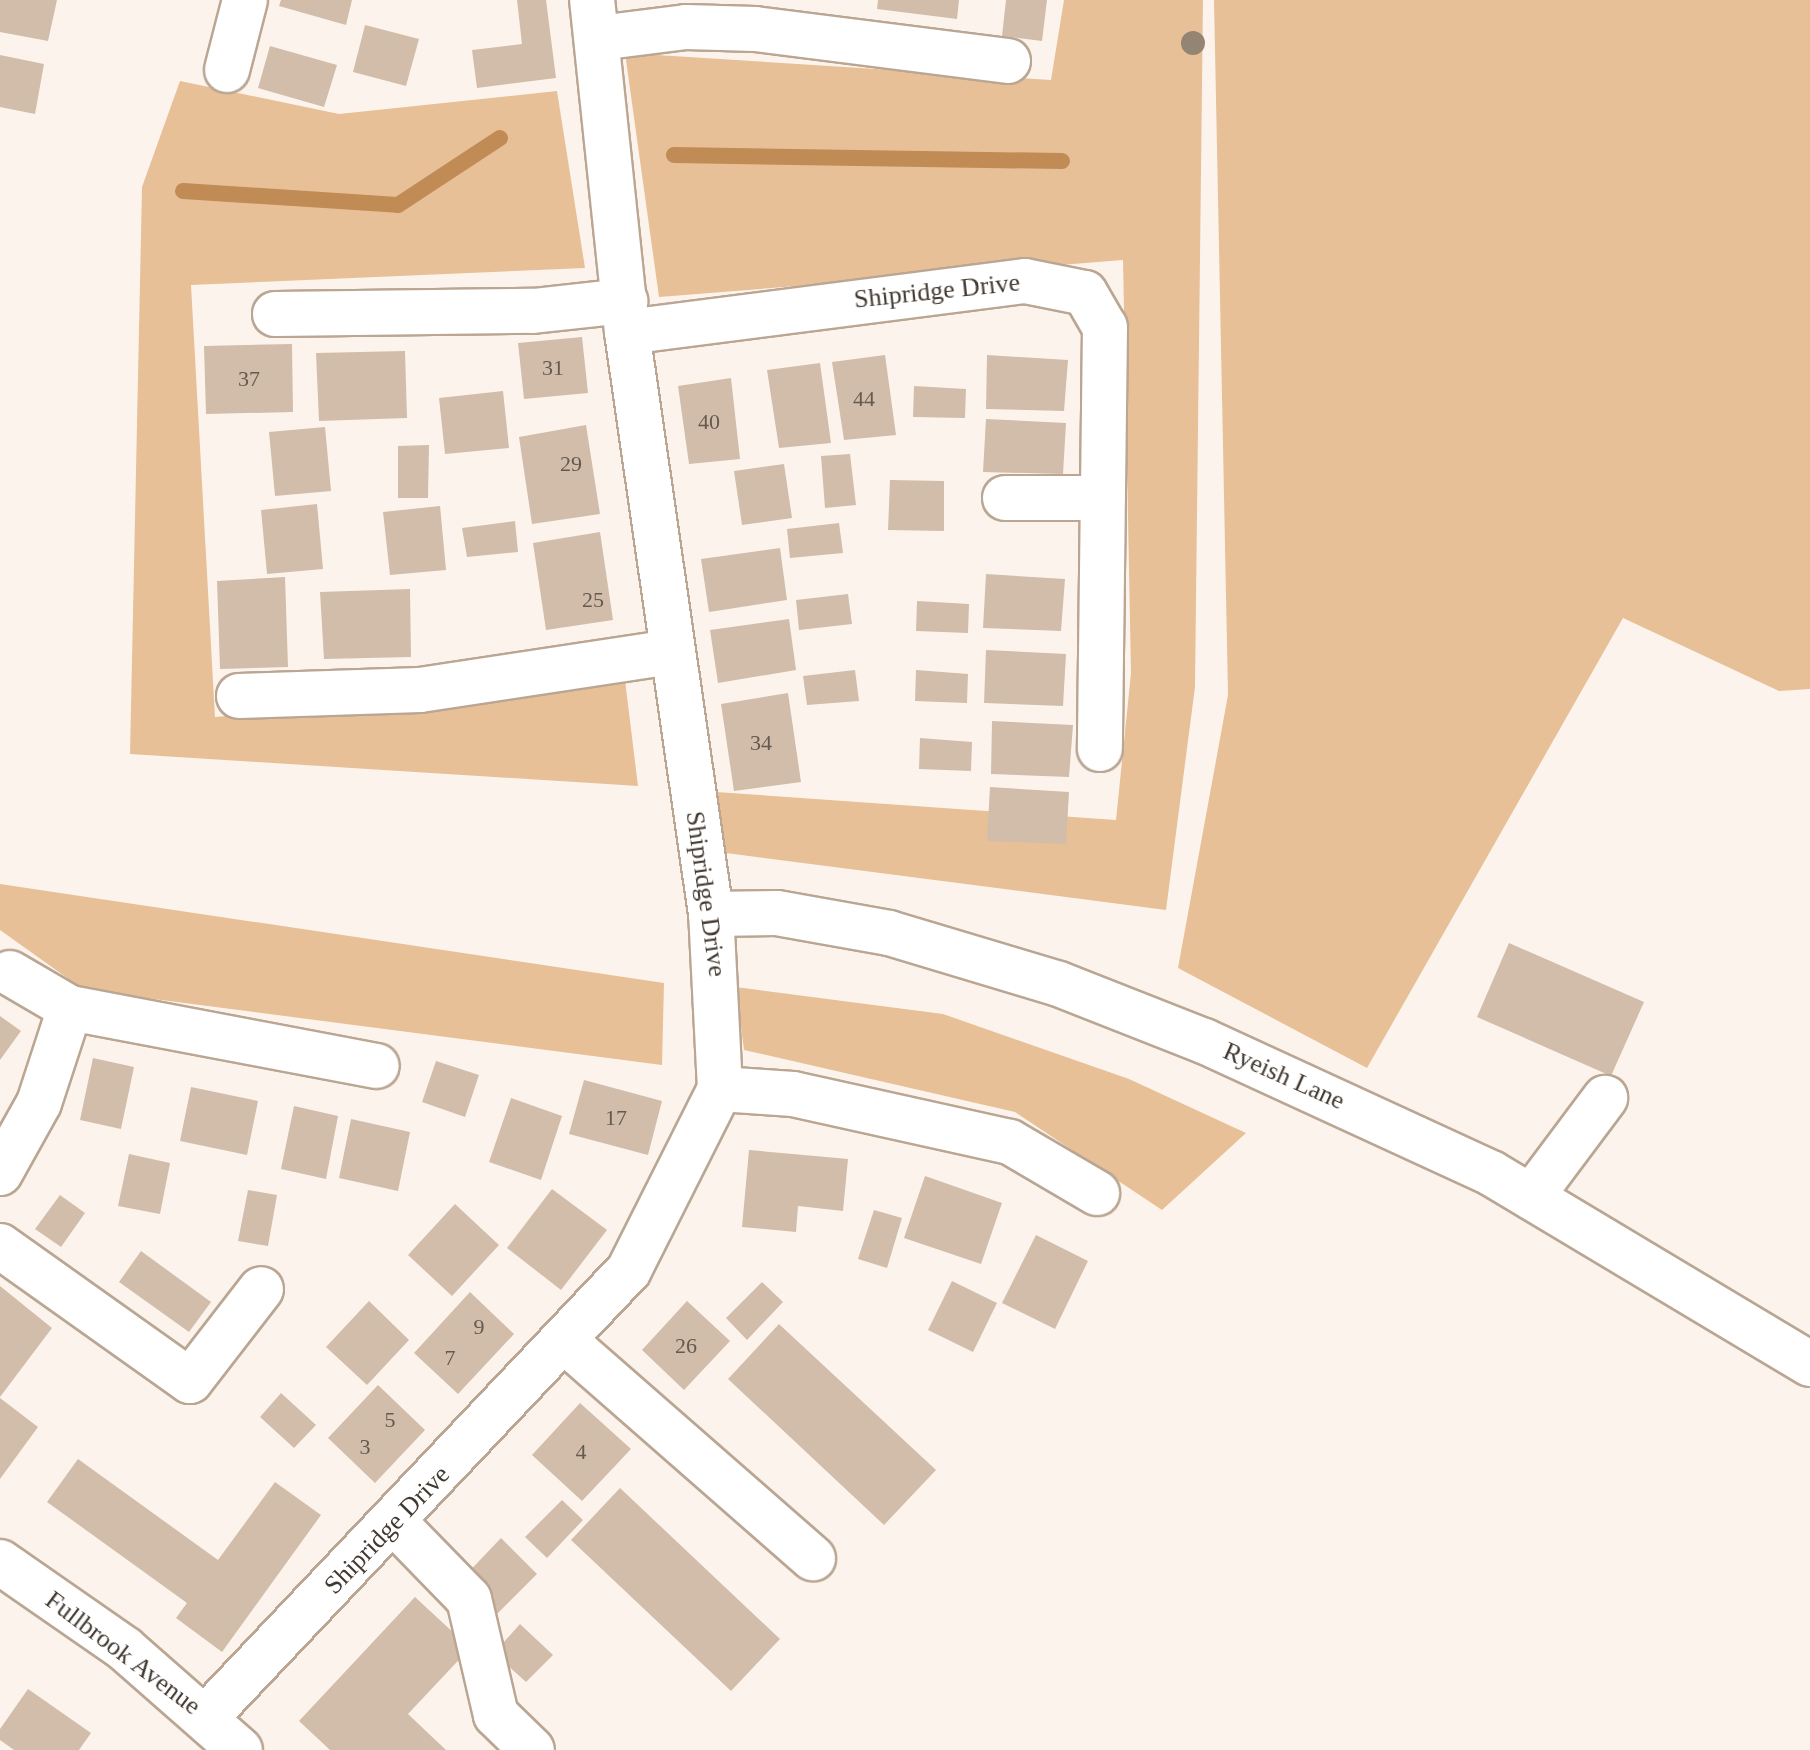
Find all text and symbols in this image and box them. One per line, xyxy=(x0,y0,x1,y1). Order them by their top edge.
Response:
street label: Shipridge Drive xyxy=(852,267,1022,315)
house number: 31 xyxy=(542,355,564,381)
house number: 37 xyxy=(238,366,260,392)
house number: 44 xyxy=(853,386,875,412)
house number: 40 xyxy=(698,409,720,435)
house number: 29 xyxy=(560,451,582,477)
house number: 25 xyxy=(582,587,604,613)
house number: 34 xyxy=(750,730,772,756)
street label: Shipridge Drive xyxy=(679,809,733,979)
street label: Ryeish Lane xyxy=(1218,1035,1350,1117)
house number: 17 xyxy=(605,1105,627,1131)
house number: 9 xyxy=(474,1314,484,1340)
house number: 26 xyxy=(675,1333,697,1359)
house number: 7 xyxy=(444,1345,456,1371)
house number: 5 xyxy=(384,1407,396,1433)
house number: 3 xyxy=(360,1434,370,1460)
house number: 4 xyxy=(576,1439,586,1465)
street label: Shipridge Drive xyxy=(318,1459,456,1601)
street label: Fullbrook Avenue xyxy=(39,1584,207,1722)

